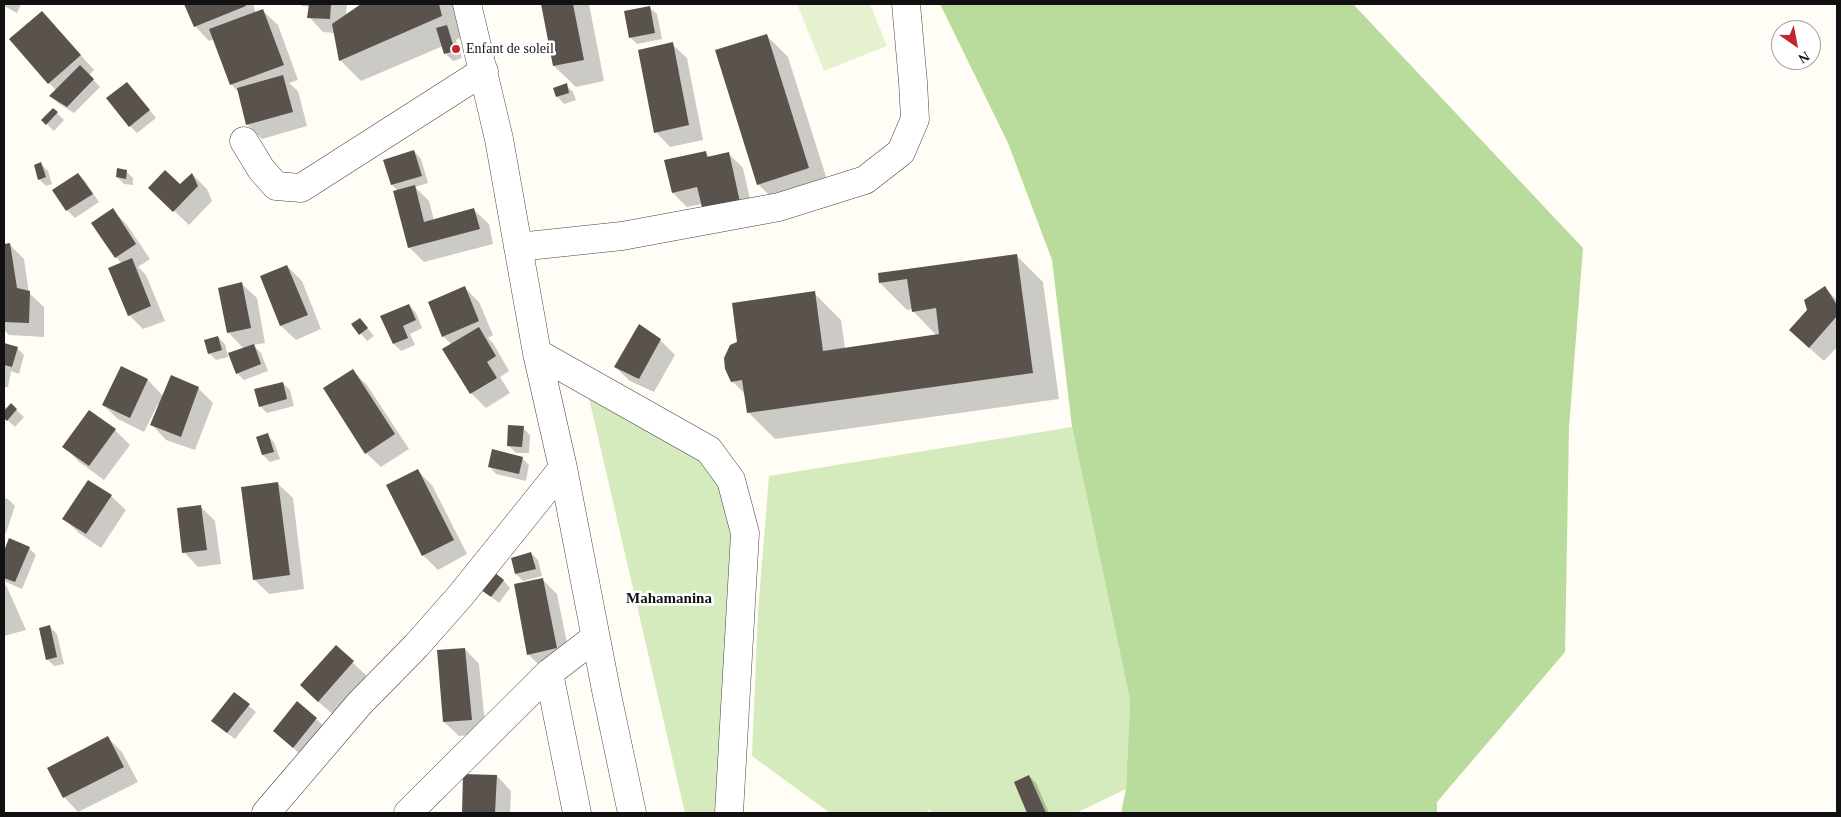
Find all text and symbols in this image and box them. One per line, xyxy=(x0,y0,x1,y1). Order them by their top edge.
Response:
north arrow xyxy=(1771,20,1821,70)
place label: Enfant de soleil xyxy=(466,41,554,57)
marker: Enfant de soleil xyxy=(450,43,462,55)
text: N xyxy=(1796,48,1812,66)
district label: Mahamanina xyxy=(626,590,712,608)

